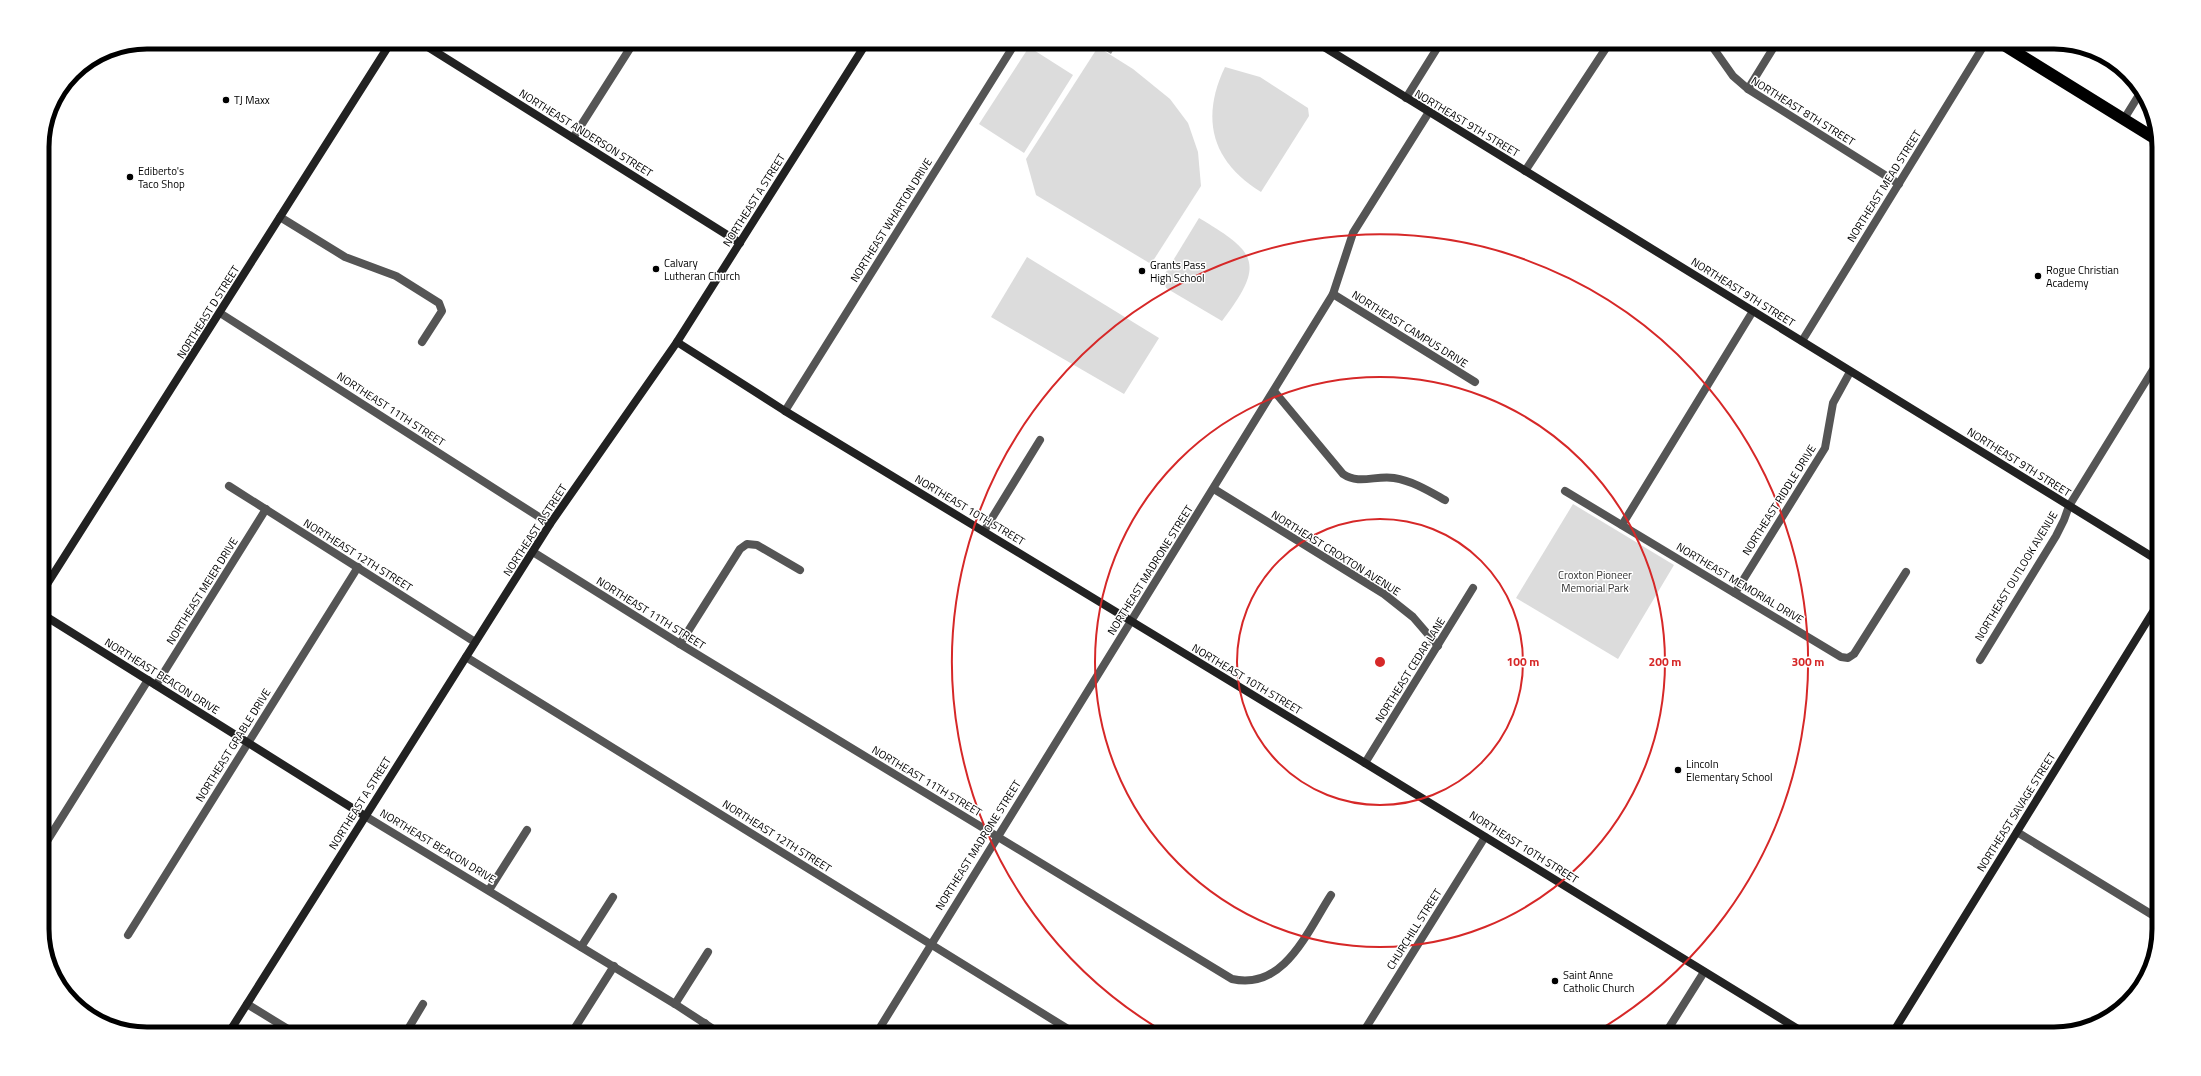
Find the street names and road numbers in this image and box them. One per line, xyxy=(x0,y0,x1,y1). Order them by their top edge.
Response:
street label: NORTHEAST 8TH STREET xyxy=(1748,73,1858,150)
street label: NORTHEAST ANDERSON STREET xyxy=(516,85,656,181)
street label: NORTHEAST 9TH STREET xyxy=(1412,85,1523,161)
street label: NORTHEAST MEAD STREET xyxy=(1843,127,1925,245)
street label: NORTHEAST A STREET xyxy=(719,150,789,250)
street label: NORTHEAST WHARTON DRIVE xyxy=(846,155,936,285)
street label: NORTHEAST 9TH STREET xyxy=(1688,254,1798,331)
street label: NORTHEAST D STREET xyxy=(173,262,243,362)
street label: NORTHEAST CAMPUS DRIVE xyxy=(1349,287,1471,371)
street label: NORTHEAST 11TH STREET xyxy=(334,368,448,450)
street label: NORTHEAST 9TH STREET xyxy=(1964,424,2074,501)
street label: NORTHEAST RIDDLE DRIVE xyxy=(1738,442,1820,558)
street label: NORTHEAST 10TH STREET xyxy=(912,471,1028,549)
street label: NORTHEAST A STREET xyxy=(499,481,571,579)
street label: NORTHEAST MADRONE STREET xyxy=(1103,502,1197,638)
street label: NORTHEAST CROXTON AVENUE xyxy=(1268,507,1404,599)
street label: NORTHEAST OUTLOOK AVENUE xyxy=(1971,508,2061,644)
street label: NORTHEAST 12TH STREET xyxy=(300,515,416,595)
street label: NORTHEAST MEIER DRIVE xyxy=(162,534,242,648)
street label: NORTHEAST MEMORIAL DRIVE xyxy=(1673,539,1807,627)
street label: NORTHEAST 11TH STREET xyxy=(593,573,709,653)
street label: NORTHEAST CEDAR LANE xyxy=(1371,614,1449,726)
street label: NORTHEAST BEACON DRIVE xyxy=(102,634,222,718)
street label: NORTHEAST 10TH STREET xyxy=(1189,640,1305,718)
street label: NORTHEAST GRABLE DRIVE xyxy=(192,685,274,805)
street label: NORTHEAST 11TH STREET xyxy=(869,742,985,820)
street label: NORTHEAST SAVAGE STREET xyxy=(1973,749,2059,875)
street label: NORTHEAST A STREET xyxy=(325,753,395,853)
street label: NORTHEAST MADRONE STREET xyxy=(931,777,1025,913)
street label: NORTHEAST 12TH STREET xyxy=(719,796,835,876)
street label: NORTHEAST BEACON DRIVE xyxy=(377,805,499,887)
street label: NORTHEAST 10TH STREET xyxy=(1466,807,1582,887)
street label: CHURCHILL STREET xyxy=(1383,885,1445,973)

